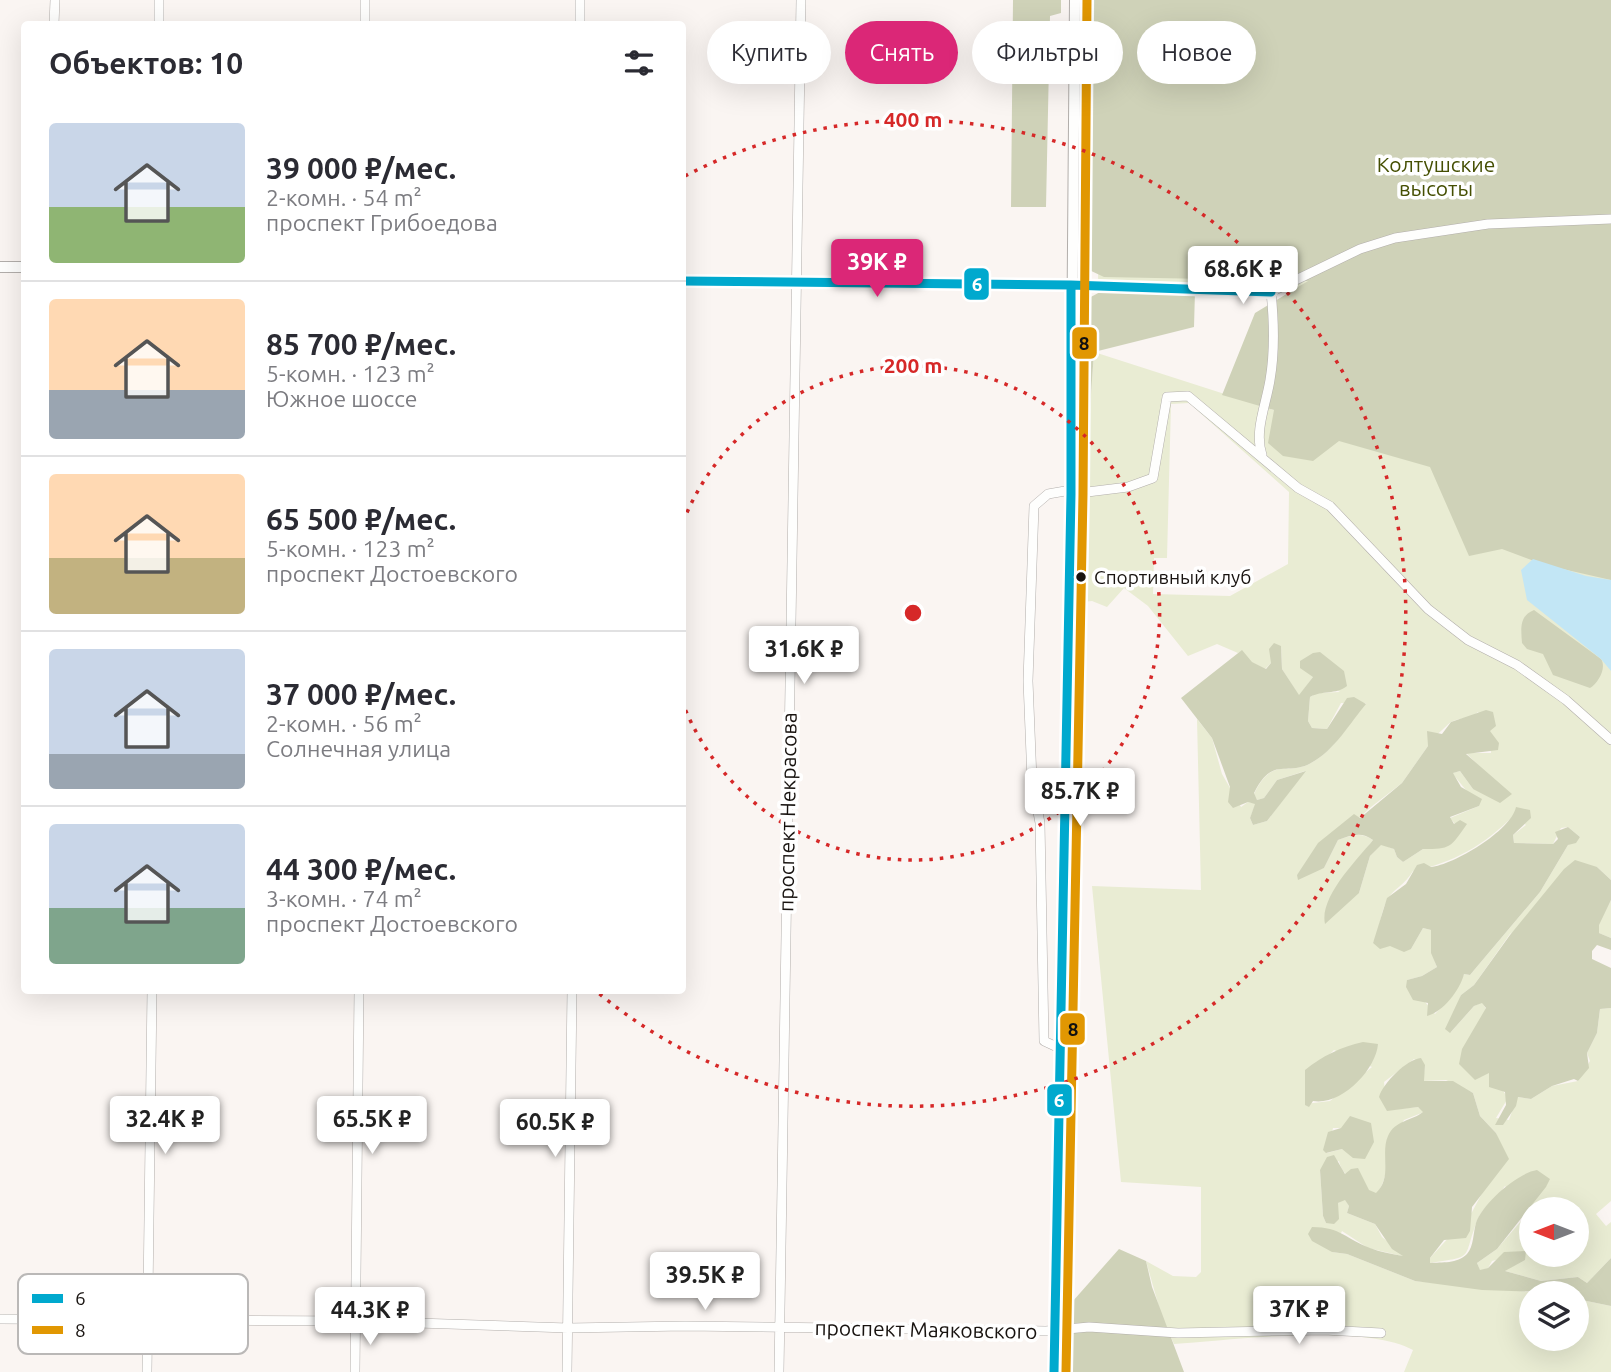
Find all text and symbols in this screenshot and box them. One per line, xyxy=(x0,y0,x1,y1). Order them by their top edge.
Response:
chip: Купить xyxy=(707,21,831,84)
chip: Снять xyxy=(845,21,958,84)
chip: Фильтры xyxy=(972,21,1123,84)
chip: Новое xyxy=(1137,21,1256,84)
icon: filters xyxy=(620,44,658,82)
text: Объектов: 10 xyxy=(49,46,243,80)
text: 400 m xyxy=(884,107,942,131)
icon: home xyxy=(105,151,189,235)
text: 39 000 ₽/мес. xyxy=(266,151,456,185)
park label: Колтушские высоты xyxy=(1377,152,1495,200)
text: 2-комн. · 54 m² xyxy=(266,185,422,210)
text: проспект Грибоедова xyxy=(266,210,498,235)
pin: 39K ₽ xyxy=(828,240,926,299)
pin: 68.6K ₽ xyxy=(1178,246,1308,306)
text: 39K ₽ xyxy=(847,249,907,274)
text: 68.6K ₽ xyxy=(1204,256,1282,281)
line badge: 6 xyxy=(963,267,990,301)
text: 6 xyxy=(972,273,982,295)
line badge: 8 xyxy=(1071,326,1098,360)
icon: home xyxy=(105,327,189,411)
text: 85 700 ₽/мес. xyxy=(266,327,456,361)
text: 8 xyxy=(1079,332,1089,354)
text: 200 m xyxy=(884,353,942,377)
text: 5-комн. · 123 m² xyxy=(266,361,435,386)
text: Южное шоссе xyxy=(266,386,418,411)
icon: home xyxy=(105,502,189,586)
text: 65 500 ₽/мес. xyxy=(266,502,456,536)
text: 5-комн. · 123 m² xyxy=(266,536,435,561)
text: проспект Достоевского xyxy=(266,561,518,586)
place label: Спортивный клуб xyxy=(1094,566,1251,588)
marker: Спортивный клуб xyxy=(1074,570,1088,584)
centre of rings xyxy=(901,601,925,625)
pin: 31.6K ₽ xyxy=(739,626,869,686)
text: 31.6K ₽ xyxy=(765,636,843,661)
icon: home xyxy=(105,677,189,761)
text: 37 000 ₽/мес. xyxy=(266,677,456,711)
text: 2-комн. · 56 m² xyxy=(266,711,422,736)
street label: проспект Некрасова xyxy=(773,712,801,912)
text: Солнечная улица xyxy=(266,736,451,761)
pin: 85.7K ₽ xyxy=(1015,768,1145,828)
text: 85.7K ₽ xyxy=(1041,778,1119,803)
icon: home xyxy=(105,852,189,936)
text: 44 300 ₽/мес. xyxy=(266,852,456,886)
text: 3-комн. · 74 m² xyxy=(266,886,422,911)
text: проспект Достоевского xyxy=(266,911,518,936)
line badge: 8 xyxy=(1059,1012,1086,1046)
text: 8 xyxy=(1068,1018,1078,1040)
line badge: 6 xyxy=(1046,1083,1073,1117)
text: 6 xyxy=(1054,1089,1064,1111)
pin: 32.4K ₽ xyxy=(100,1096,230,1156)
pin: 65.5K ₽ xyxy=(307,1096,437,1156)
pin: 60.5K ₽ xyxy=(490,1100,620,1159)
text: 32.4K ₽ xyxy=(126,1106,204,1131)
text: 65.5K ₽ xyxy=(333,1106,411,1131)
text: 60.5K ₽ xyxy=(516,1109,594,1134)
north arrow xyxy=(1519,1197,1589,1267)
map controls xyxy=(1519,1197,1589,1351)
pin: 39.5K ₽ xyxy=(640,1252,770,1312)
text: 39.5K ₽ xyxy=(666,1262,744,1287)
legend xyxy=(18,1274,248,1354)
button: layers xyxy=(1519,1281,1589,1351)
pin: 37K ₽ xyxy=(1250,1286,1348,1346)
text: 6 xyxy=(75,1287,86,1309)
pin: 44.3K ₽ xyxy=(305,1288,435,1347)
text: 37K ₽ xyxy=(1269,1296,1329,1321)
text: 44.3K ₽ xyxy=(331,1297,409,1322)
street label: проспект Маяковского xyxy=(814,1315,1038,1343)
text: 8 xyxy=(75,1319,86,1341)

